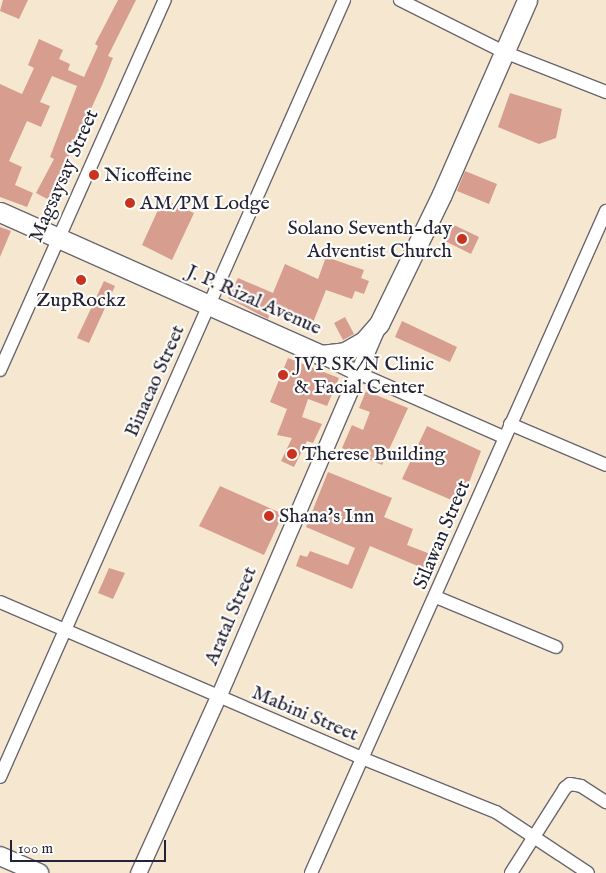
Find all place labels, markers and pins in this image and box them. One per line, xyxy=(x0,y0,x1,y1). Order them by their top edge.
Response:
place label: Nicoffeine xyxy=(104,163,192,187)
marker: Nicoffeine xyxy=(88,169,100,181)
place label: AM/PM Lodge xyxy=(140,191,270,215)
marker: AM/PM Lodge xyxy=(124,197,136,209)
place label: Solano Seventh-day Adventist Church xyxy=(287,216,452,263)
marker: Solano Seventh-day Adventist Church xyxy=(456,233,468,245)
marker: ZupRockz xyxy=(75,274,87,286)
place label: ZupRockz xyxy=(36,288,126,312)
place label: JVP SK/N Clinic & Facial Center xyxy=(294,352,434,399)
marker: JVP SK/N Clinic & Facial Center xyxy=(276,368,290,382)
place label: Therese Building xyxy=(302,442,445,466)
marker: Therese Building xyxy=(286,448,298,460)
place label: Shana's Inn xyxy=(279,504,375,528)
marker: Shana's Inn xyxy=(263,510,275,522)

